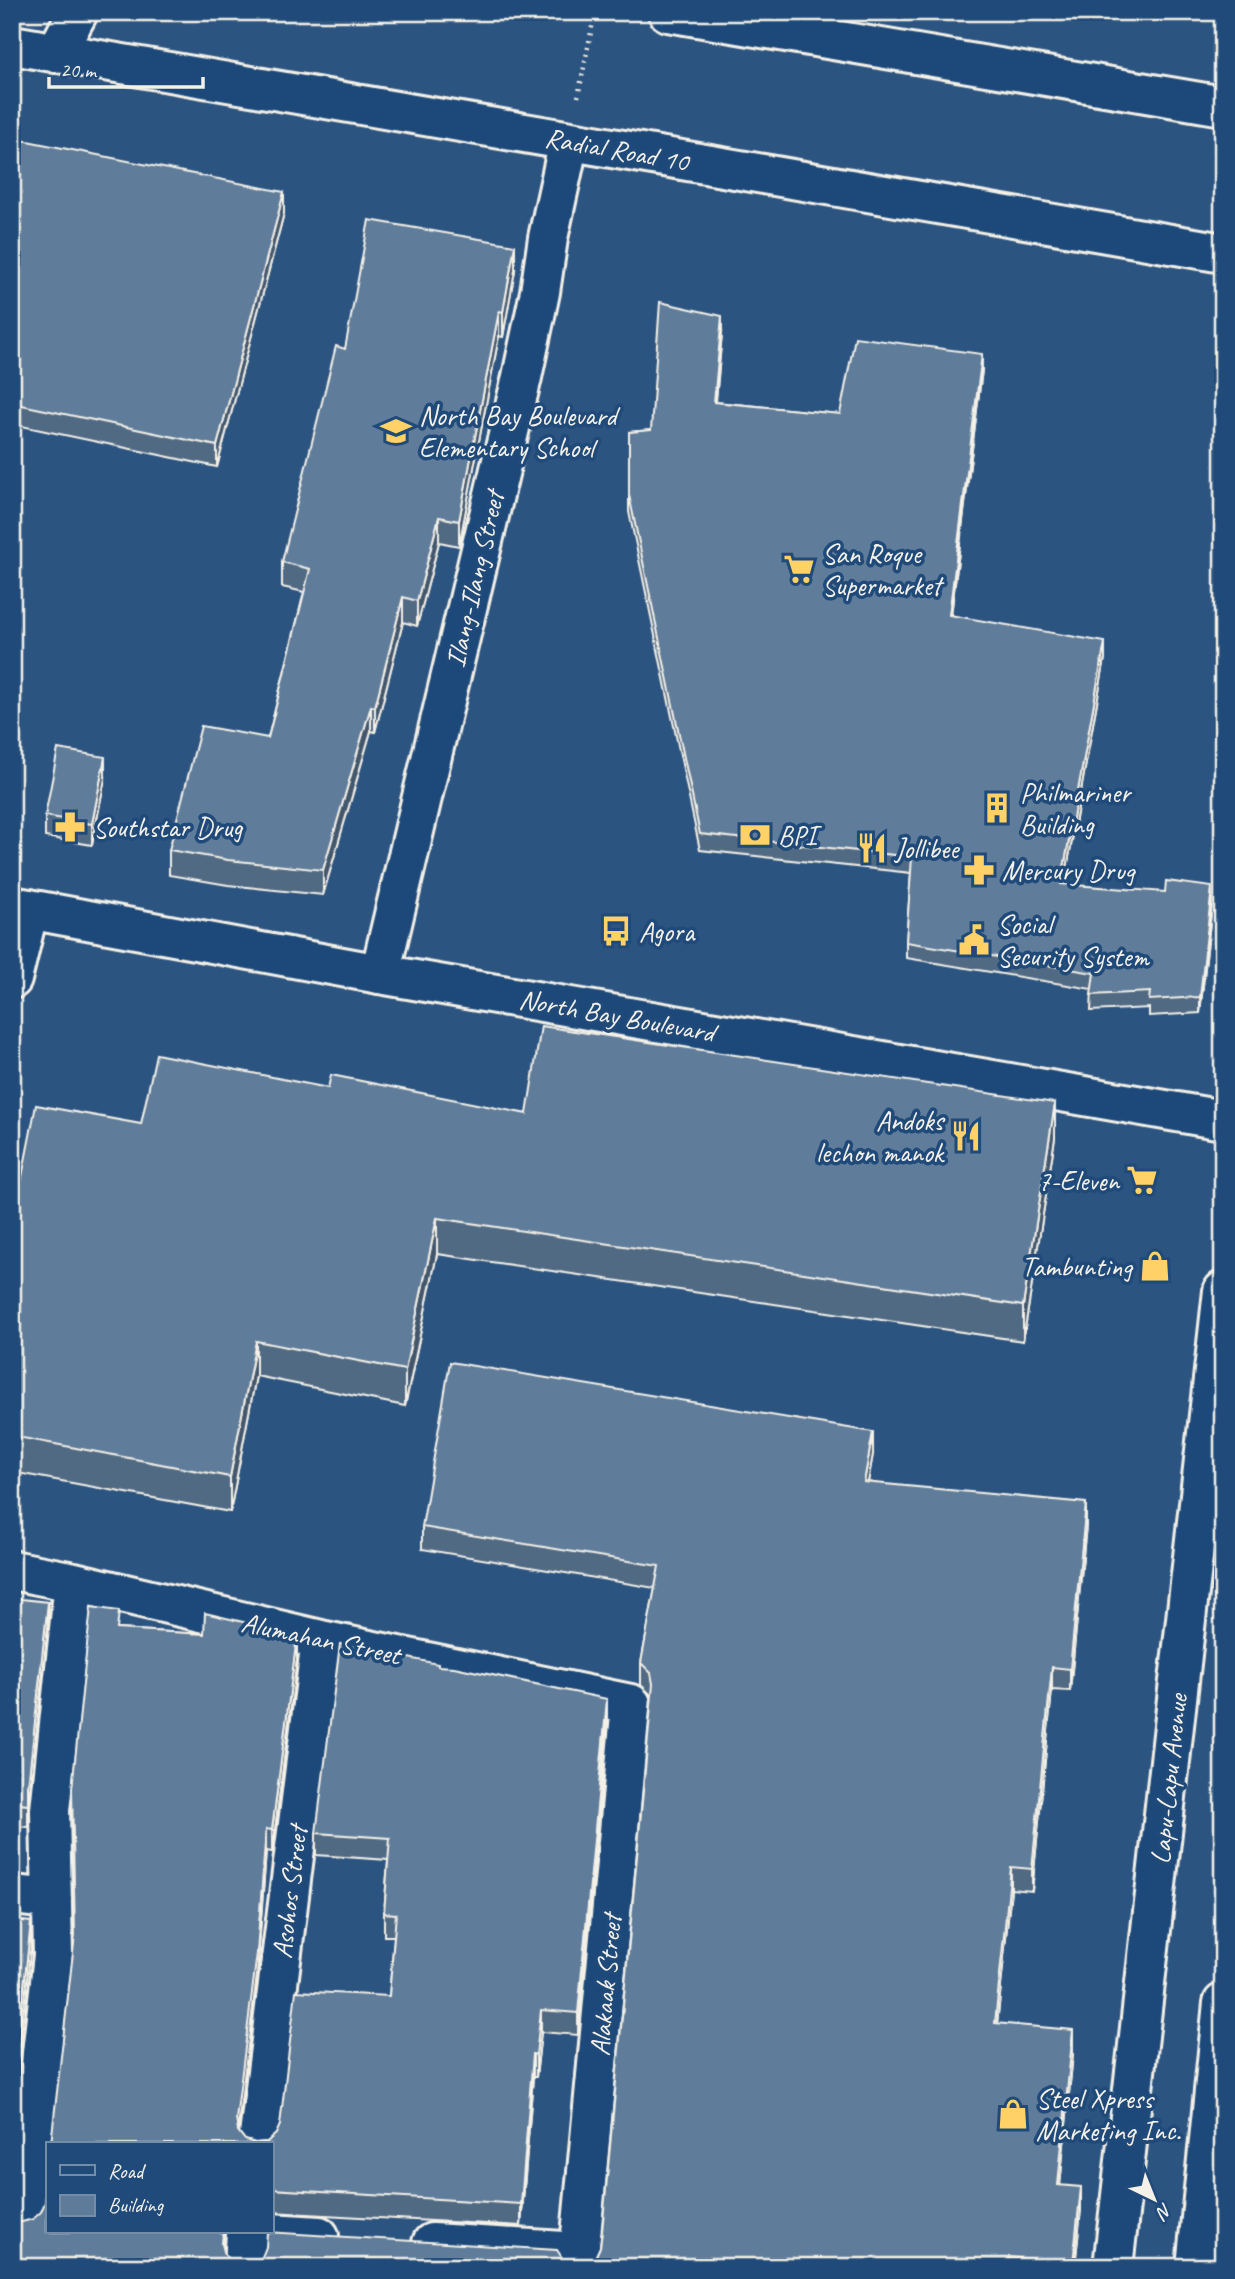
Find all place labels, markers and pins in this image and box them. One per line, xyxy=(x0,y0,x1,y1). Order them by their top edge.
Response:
place label: North Bay Boulevard Elementary School xyxy=(419,398,621,465)
school or university icon: North Bay Boulevard Elementary School xyxy=(379,414,413,448)
place label: San Roque Supermarket xyxy=(822,536,945,603)
supermarket icon: San Roque Supermarket xyxy=(782,552,816,586)
place label: Philmariner Building xyxy=(1020,775,1132,842)
building icon: Philmariner Building xyxy=(980,791,1014,825)
pharmacy icon: Southstar Drug xyxy=(53,810,87,844)
place label: Southstar Drug xyxy=(93,810,243,845)
bank icon: BPI xyxy=(738,818,772,852)
place label: BPI xyxy=(778,818,822,853)
restaurant icon: Jollibee xyxy=(855,831,889,865)
place label: Jollibee xyxy=(893,831,960,866)
pharmacy icon: Mercury Drug xyxy=(962,853,996,887)
place label: Mercury Drug xyxy=(1002,853,1137,888)
place label: Social Security System xyxy=(997,907,1150,974)
bus stop icon: Agora xyxy=(599,914,633,948)
place label: Agora xyxy=(639,914,696,949)
public building icon: Social Security System xyxy=(957,923,991,957)
place label: Andoks lechon manok xyxy=(816,1103,946,1170)
restaurant icon: Andoks lechon manok xyxy=(949,1119,983,1153)
place label: 7-Eleven xyxy=(1038,1163,1120,1198)
supermarket icon: 7-Eleven xyxy=(1125,1163,1159,1197)
place label: Tambunting xyxy=(1022,1249,1134,1284)
shop icon: Tambunting xyxy=(1138,1249,1172,1283)
place label: Steel Xpress Marketing Inc. xyxy=(1036,2081,1181,2148)
shop icon: Steel Xpress Marketing Inc. xyxy=(996,2097,1030,2131)

